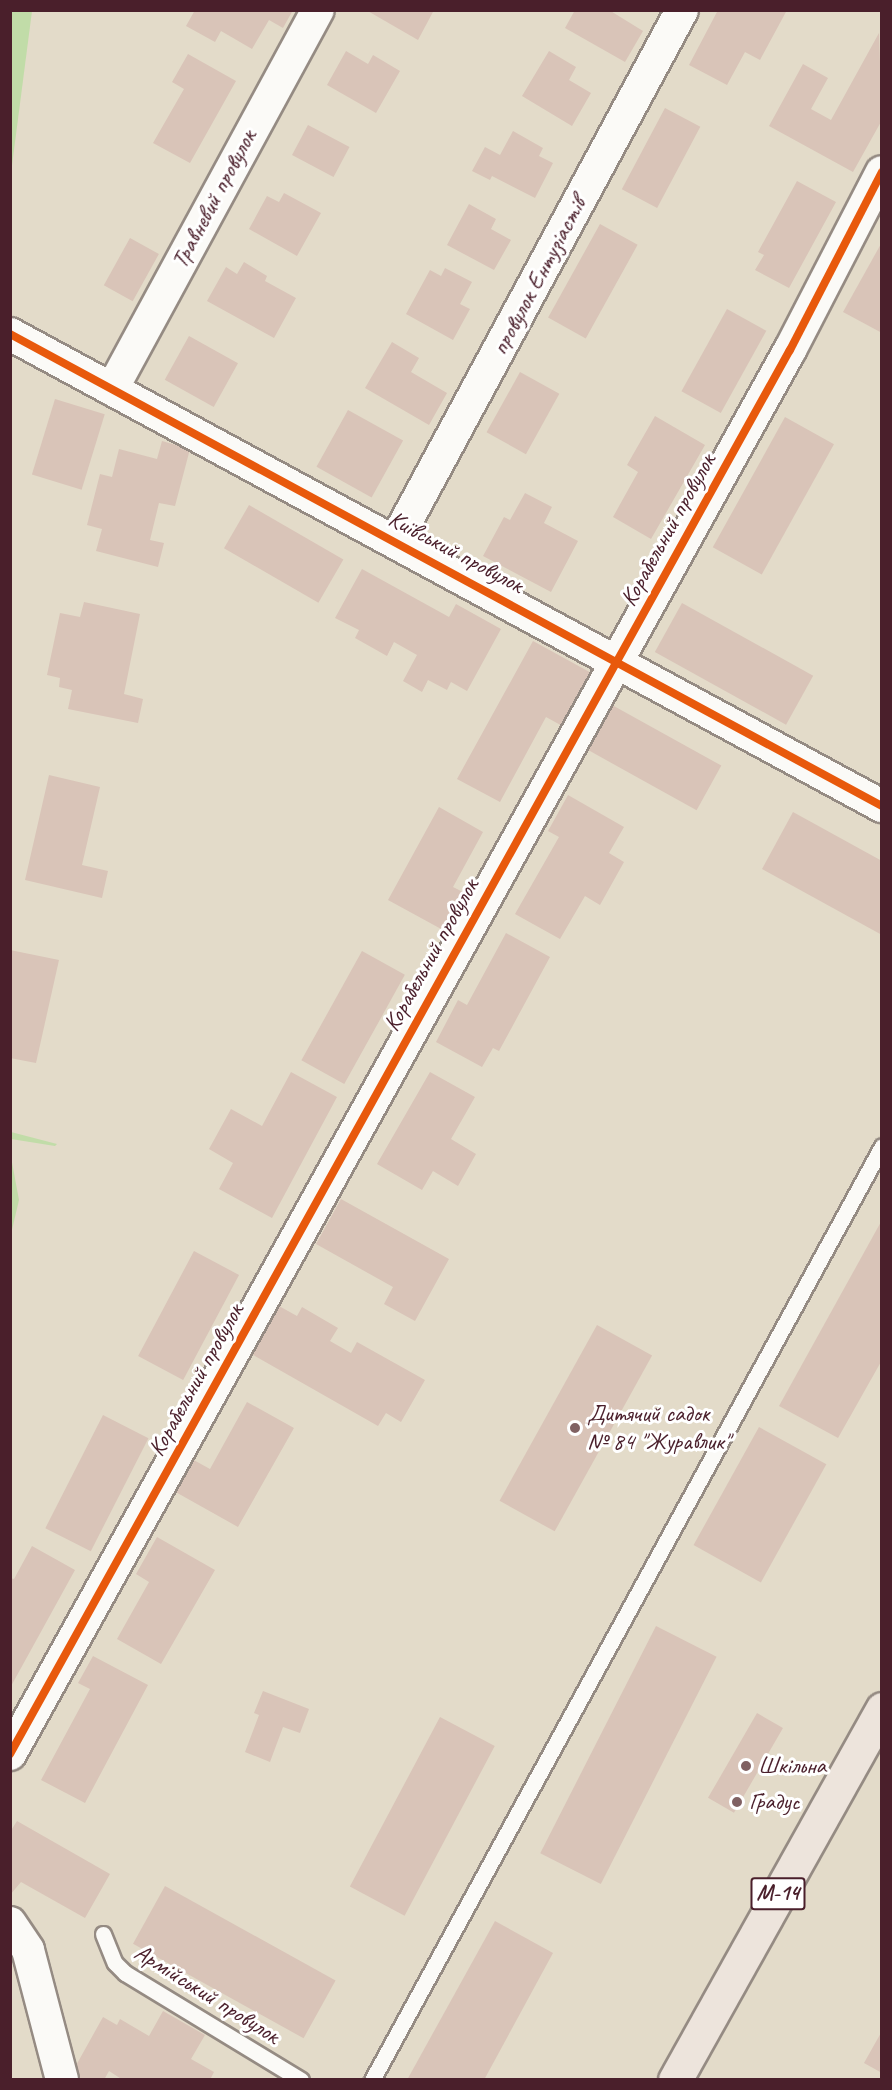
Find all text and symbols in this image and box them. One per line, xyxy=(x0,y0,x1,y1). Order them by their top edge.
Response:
street label: Травневий провулок xyxy=(165,125,263,273)
street label: провулок Ентузіастів xyxy=(485,191,593,361)
street label: Корабельний провулок xyxy=(614,449,722,611)
street label: Київський провулок xyxy=(384,504,528,600)
street label: Корабельний провулок xyxy=(377,874,485,1036)
street label: Корабельний провулок xyxy=(142,1299,250,1461)
place label: Дитячий садок № 84 "Журавлик" xyxy=(587,1400,729,1456)
marker: Дитячий садок № 84 "Журавлик" xyxy=(568,1421,582,1435)
place label: Шкільна xyxy=(758,1752,826,1780)
marker: Шкільна xyxy=(739,1759,753,1773)
place label: Градус xyxy=(749,1788,800,1816)
marker: Градус xyxy=(730,1795,744,1809)
road number: М-14 xyxy=(750,1875,806,1913)
street label: Армійський провулок xyxy=(129,1938,285,2050)

